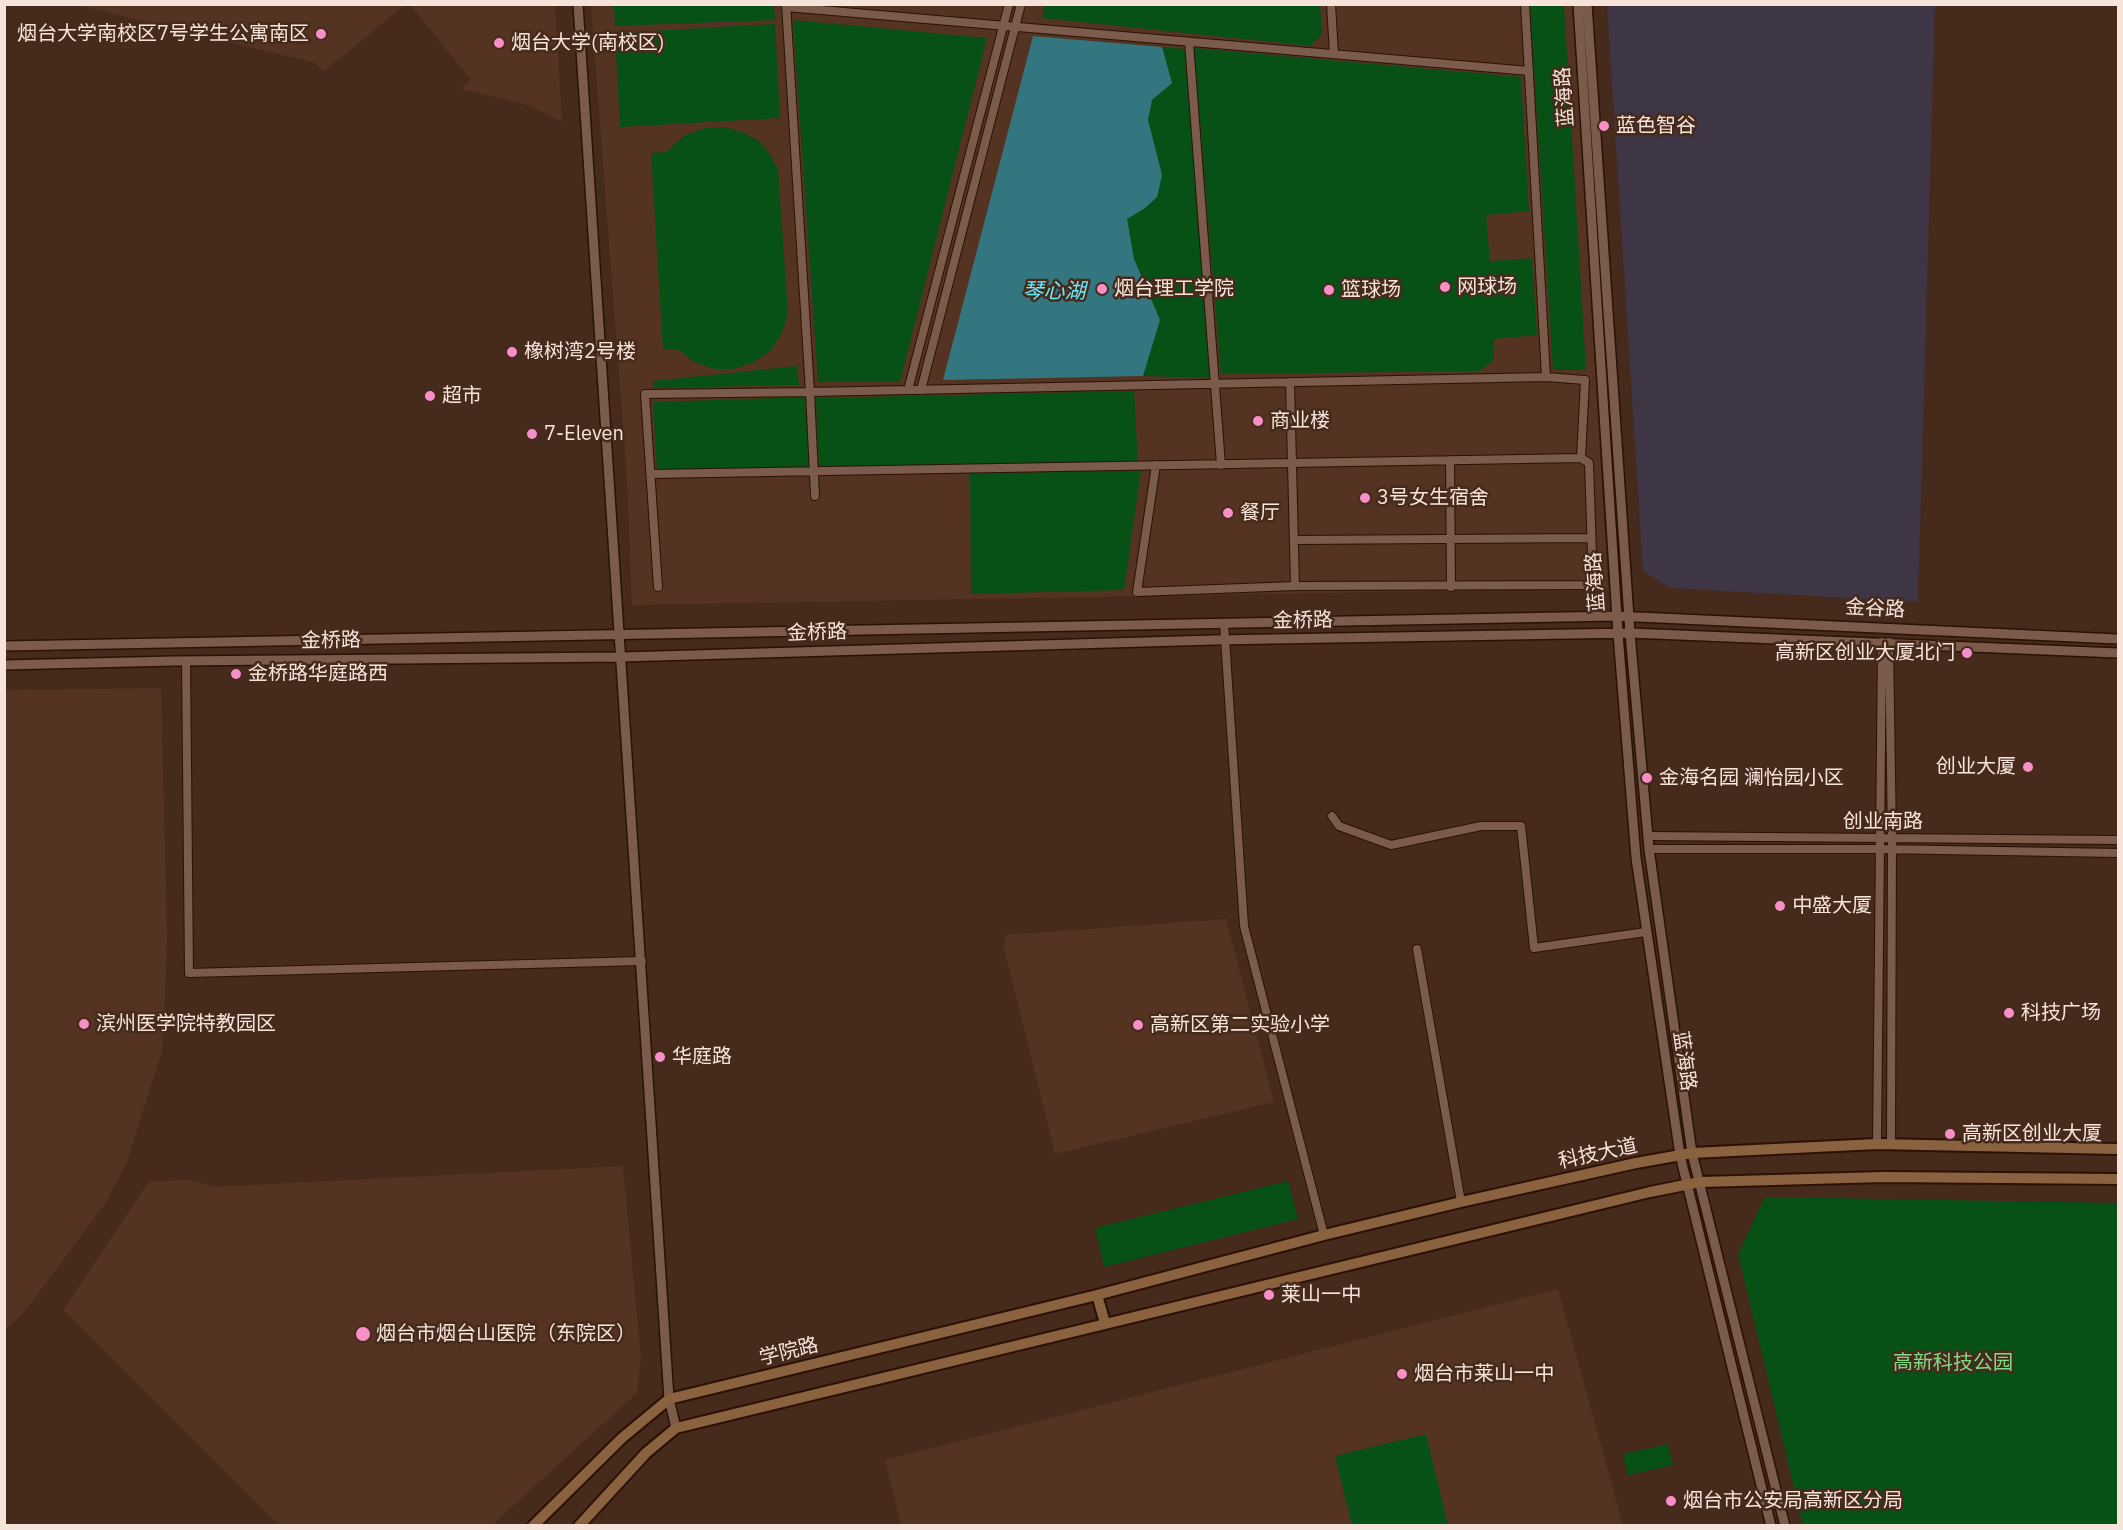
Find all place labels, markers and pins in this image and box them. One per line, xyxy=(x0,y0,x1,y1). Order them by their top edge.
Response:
place label: 烟台大学南校区7号学生公寓南区 xyxy=(17,22,309,46)
marker: 烟台大学南校区7号学生公寓南区 xyxy=(314,27,328,41)
place label: 烟台大学(南校区) xyxy=(511,31,664,55)
marker: 烟台大学(南校区) xyxy=(492,36,506,50)
place label: 蓝色智谷 xyxy=(1616,114,1696,138)
marker: 蓝色智谷 xyxy=(1597,119,1611,133)
place label: 网球场 xyxy=(1457,275,1517,299)
place label: 烟台理工学院 xyxy=(1114,277,1234,301)
place label: 篮球场 xyxy=(1341,278,1401,302)
marker: 网球场 xyxy=(1438,280,1452,294)
marker: 烟台理工学院 xyxy=(1095,282,1109,296)
marker: 篮球场 xyxy=(1322,283,1336,297)
place label: 橡树湾2号楼 xyxy=(524,340,636,364)
marker: 橡树湾2号楼 xyxy=(505,345,519,359)
place label: 超市 xyxy=(442,384,482,408)
marker: 超市 xyxy=(423,389,437,403)
place label: 商业楼 xyxy=(1270,409,1330,433)
marker: 商业楼 xyxy=(1251,414,1265,428)
place label: 7-Eleven xyxy=(544,422,624,446)
marker: 7-Eleven xyxy=(525,427,539,441)
place label: 3号女生宿舍 xyxy=(1377,486,1489,510)
marker: 3号女生宿舍 xyxy=(1358,491,1372,505)
place label: 餐厅 xyxy=(1240,501,1280,525)
marker: 餐厅 xyxy=(1221,506,1235,520)
place label: 高新区创业大厦北门 xyxy=(1775,641,1955,665)
marker: 高新区创业大厦北门 xyxy=(1960,646,1974,660)
place label: 金桥路华庭路西 xyxy=(248,662,388,686)
marker: 金桥路华庭路西 xyxy=(229,667,243,681)
place label: 创业大厦 xyxy=(1936,755,2016,779)
marker: 创业大厦 xyxy=(2021,760,2035,774)
place label: 金海名园 澜怡园小区 xyxy=(1659,766,1844,790)
marker: 金海名园 澜怡园小区 xyxy=(1640,771,1654,785)
place label: 中盛大厦 xyxy=(1792,894,1872,918)
marker: 中盛大厦 xyxy=(1773,899,1787,913)
place label: 科技广场 xyxy=(2021,1001,2101,1025)
marker: 科技广场 xyxy=(2002,1006,2016,1020)
place label: 滨州医学院特教园区 xyxy=(96,1012,276,1036)
place label: 高新区第二实验小学 xyxy=(1150,1013,1330,1037)
marker: 滨州医学院特教园区 xyxy=(77,1017,91,1031)
marker: 高新区第二实验小学 xyxy=(1131,1018,1145,1032)
place label: 华庭路 xyxy=(672,1045,732,1069)
marker: 华庭路 xyxy=(653,1050,667,1064)
place label: 高新区创业大厦 xyxy=(1962,1122,2102,1146)
marker: 高新区创业大厦 xyxy=(1943,1127,1957,1141)
place label: 莱山一中 xyxy=(1281,1283,1361,1307)
marker: 莱山一中 xyxy=(1262,1288,1276,1302)
place label: 烟台市烟台山医院（东院区） xyxy=(376,1322,636,1346)
marker: 烟台市烟台山医院（东院区） xyxy=(354,1325,372,1343)
place label: 烟台市莱山一中 xyxy=(1414,1362,1554,1386)
marker: 烟台市莱山一中 xyxy=(1395,1367,1409,1381)
place label: 烟台市公安局高新区分局 xyxy=(1683,1489,1903,1513)
marker: 烟台市公安局高新区分局 xyxy=(1664,1494,1678,1508)

